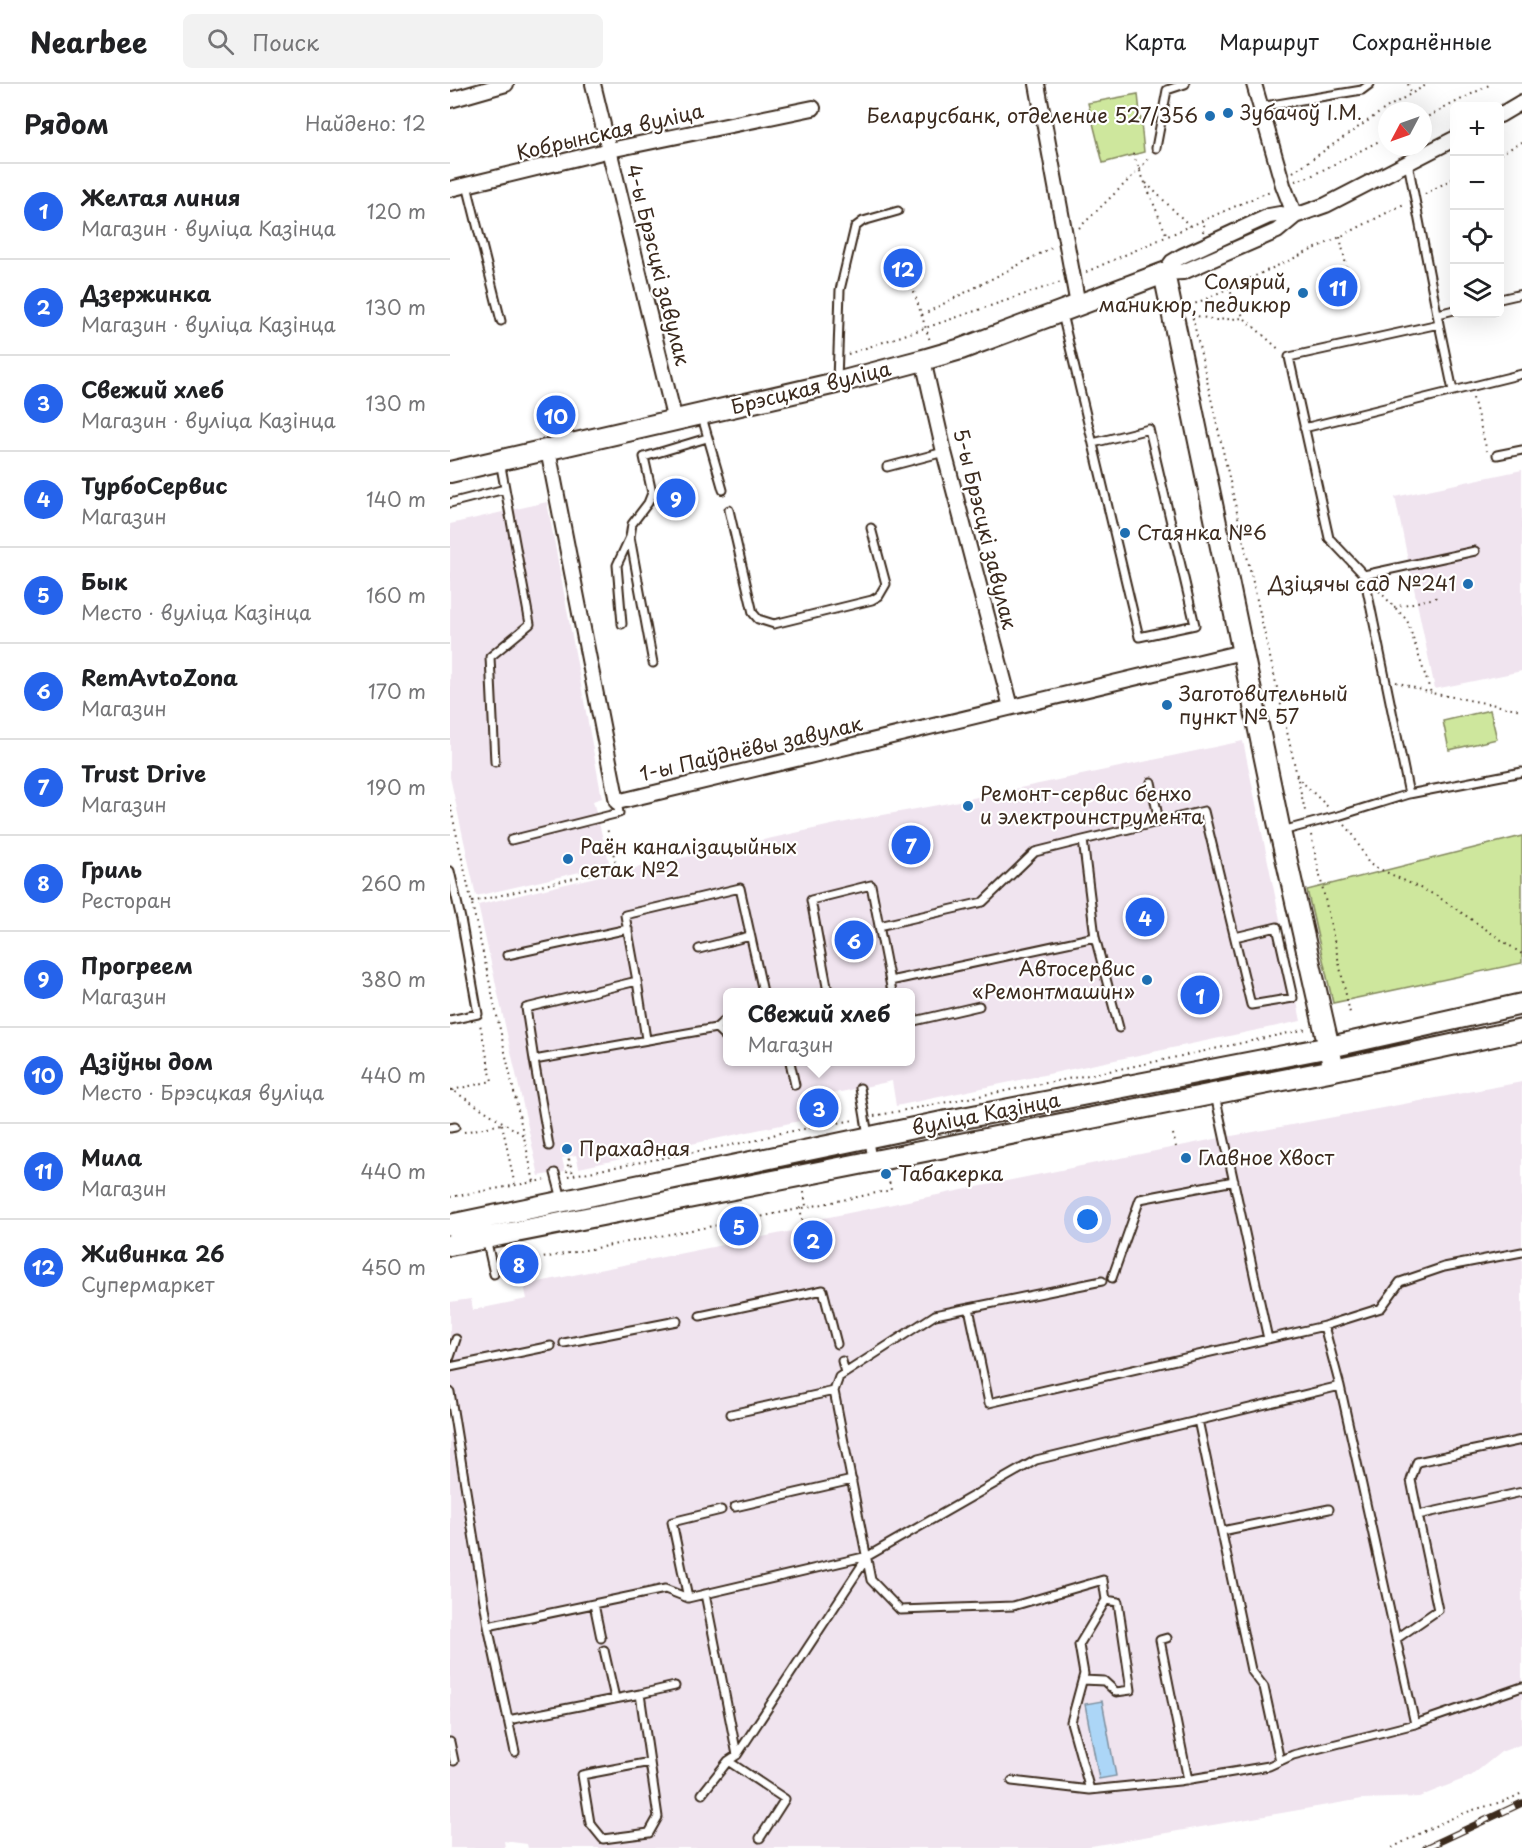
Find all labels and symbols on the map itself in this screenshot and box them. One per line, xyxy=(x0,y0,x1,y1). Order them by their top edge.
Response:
street label: Кобрынская вуліца xyxy=(513,95,707,167)
place label: Зубачоў І.М. xyxy=(1240,97,1362,127)
place label: Беларусбанк, отделение 527/356 xyxy=(867,100,1198,130)
north arrow xyxy=(1378,102,1432,156)
marker: Зубачоў І.М. xyxy=(1221,106,1235,120)
marker: Беларусбанк, отделение 527/356 xyxy=(1203,109,1217,123)
street label: 4-ы Брэсцкі завулак xyxy=(619,161,699,369)
pin: 12 xyxy=(884,246,922,291)
pin: 11 xyxy=(1318,264,1358,310)
place label: Солярий, маникюр, педикюр xyxy=(1099,266,1291,319)
marker: Солярий, маникюр, педикюр xyxy=(1296,286,1310,300)
street label: Брэсцкая вуліца xyxy=(728,353,894,421)
pin: 10 xyxy=(536,392,576,438)
street label: 5-ы Брэсцкі завулак xyxy=(947,425,1025,632)
pin: 9 xyxy=(656,476,696,520)
place label: Стаянка №6 xyxy=(1137,517,1267,547)
marker: Стаянка №6 xyxy=(1118,526,1132,540)
place label: Дзіцячы сад №241 xyxy=(1267,568,1456,598)
marker: Дзіцячы сад №241 xyxy=(1461,577,1475,591)
place label: Заготовительный пункт № 57 xyxy=(1179,678,1348,731)
marker: Заготовительный пункт № 57 xyxy=(1160,698,1174,712)
street label: 1-ы Паўднёвы завулак xyxy=(636,708,865,788)
place label: Ремонт-сервис бенхо и электроинструмента xyxy=(980,778,1204,831)
marker: Ремонт-сервис бенхо и электроинструмента xyxy=(961,799,975,813)
pin: 7 xyxy=(892,822,930,867)
place label: Раён каналізацыйных сетак №2 xyxy=(580,831,797,884)
marker: Раён каналізацыйных сетак №2 xyxy=(561,852,575,866)
pin: 4 xyxy=(1126,894,1164,940)
pin: 6 xyxy=(834,918,874,962)
place label: Автосервис «Ремонтмашин» xyxy=(972,953,1135,1006)
pin: 1 xyxy=(1180,972,1220,1018)
marker: Автосервис «Ремонтмашин» xyxy=(1140,973,1154,987)
street label: вуліца Казінца xyxy=(909,1084,1063,1142)
pin: 3 xyxy=(800,1086,838,1130)
place label: Прахадная xyxy=(579,1133,690,1163)
marker: Прахадная xyxy=(560,1142,574,1156)
place label: Главное Хвост xyxy=(1198,1142,1334,1172)
marker: Главное Хвост xyxy=(1179,1151,1193,1165)
place label: Табакерка xyxy=(898,1158,1004,1188)
marker: Табакерка xyxy=(879,1167,893,1181)
pin: 5 xyxy=(720,1204,758,1248)
your location xyxy=(1073,1205,1102,1234)
pin: 2 xyxy=(794,1218,832,1262)
pin: 8 xyxy=(500,1242,538,1286)

